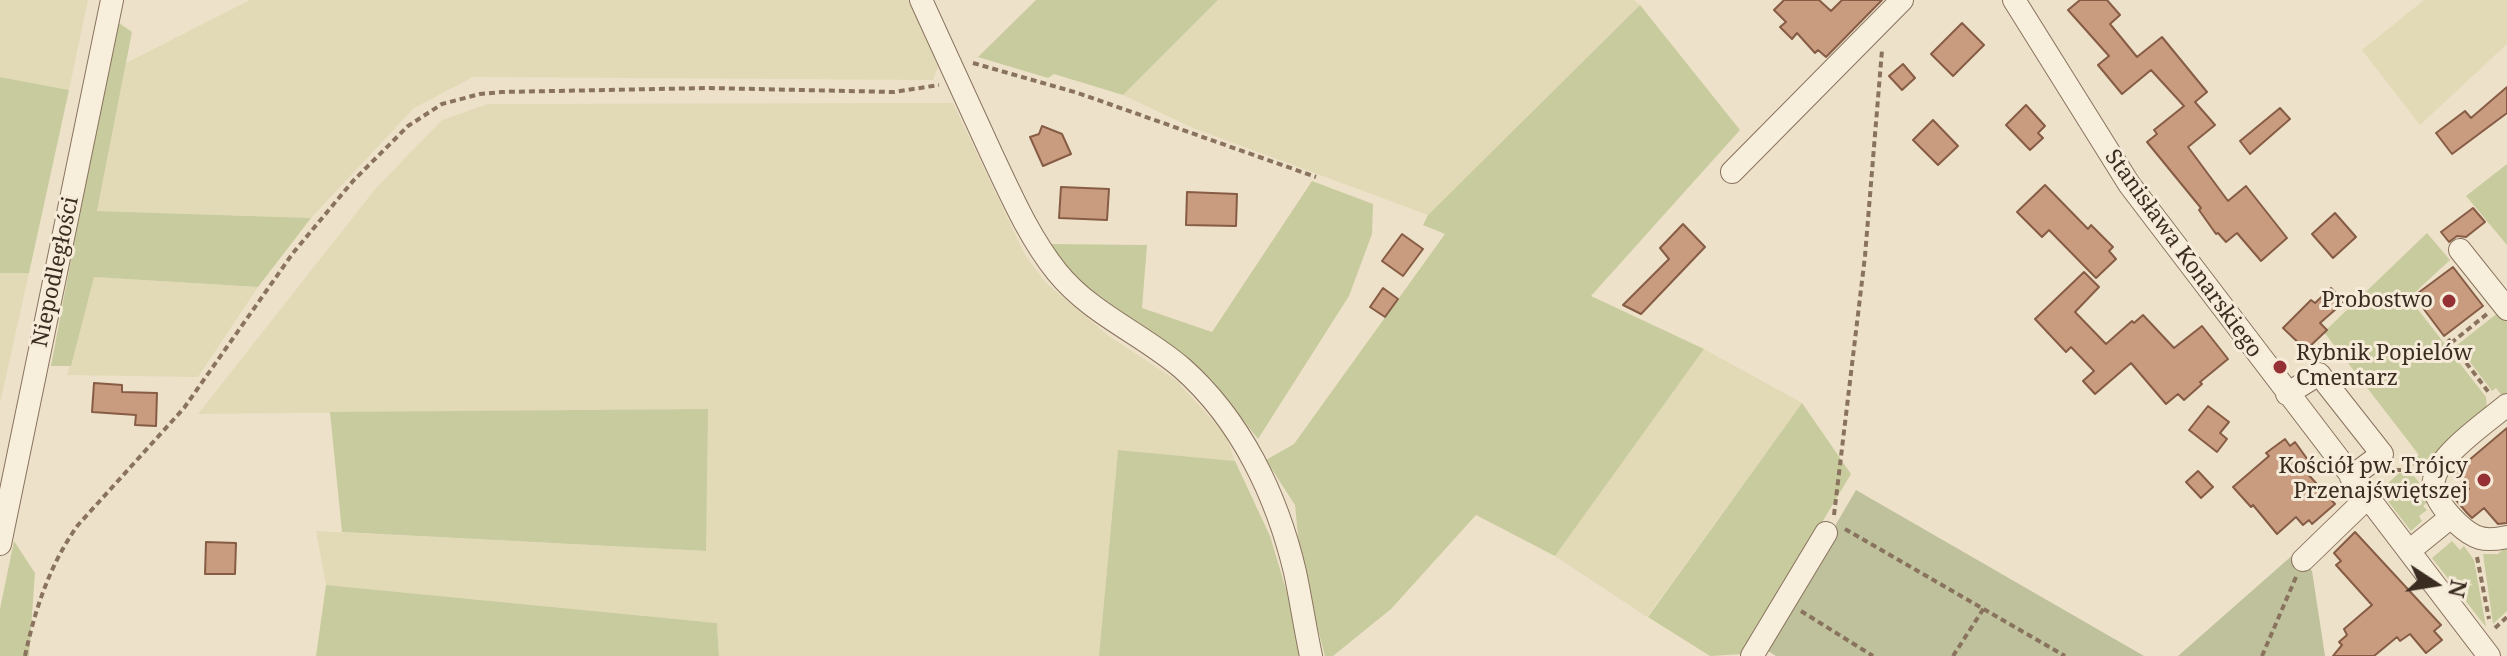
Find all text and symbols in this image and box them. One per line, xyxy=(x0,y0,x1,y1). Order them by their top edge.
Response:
street label: Stanisława Konarskiego xyxy=(2099,145,2267,363)
street label: Niepodległości xyxy=(27,194,85,350)
place label: Probostwo xyxy=(2321,288,2433,314)
marker: Probostwo xyxy=(2440,292,2458,310)
place label: Rybnik Popielów Cmentarz xyxy=(2296,341,2473,392)
marker: Rybnik Popielów Cmentarz xyxy=(2271,358,2289,376)
place label: Kościół pw. Trójcy Przenajświętszej xyxy=(2278,454,2468,506)
marker: Kościół pw. Trójcy Przenajświętszej xyxy=(2475,471,2493,489)
north arrow xyxy=(2395,544,2475,624)
text: N xyxy=(2442,577,2475,601)

